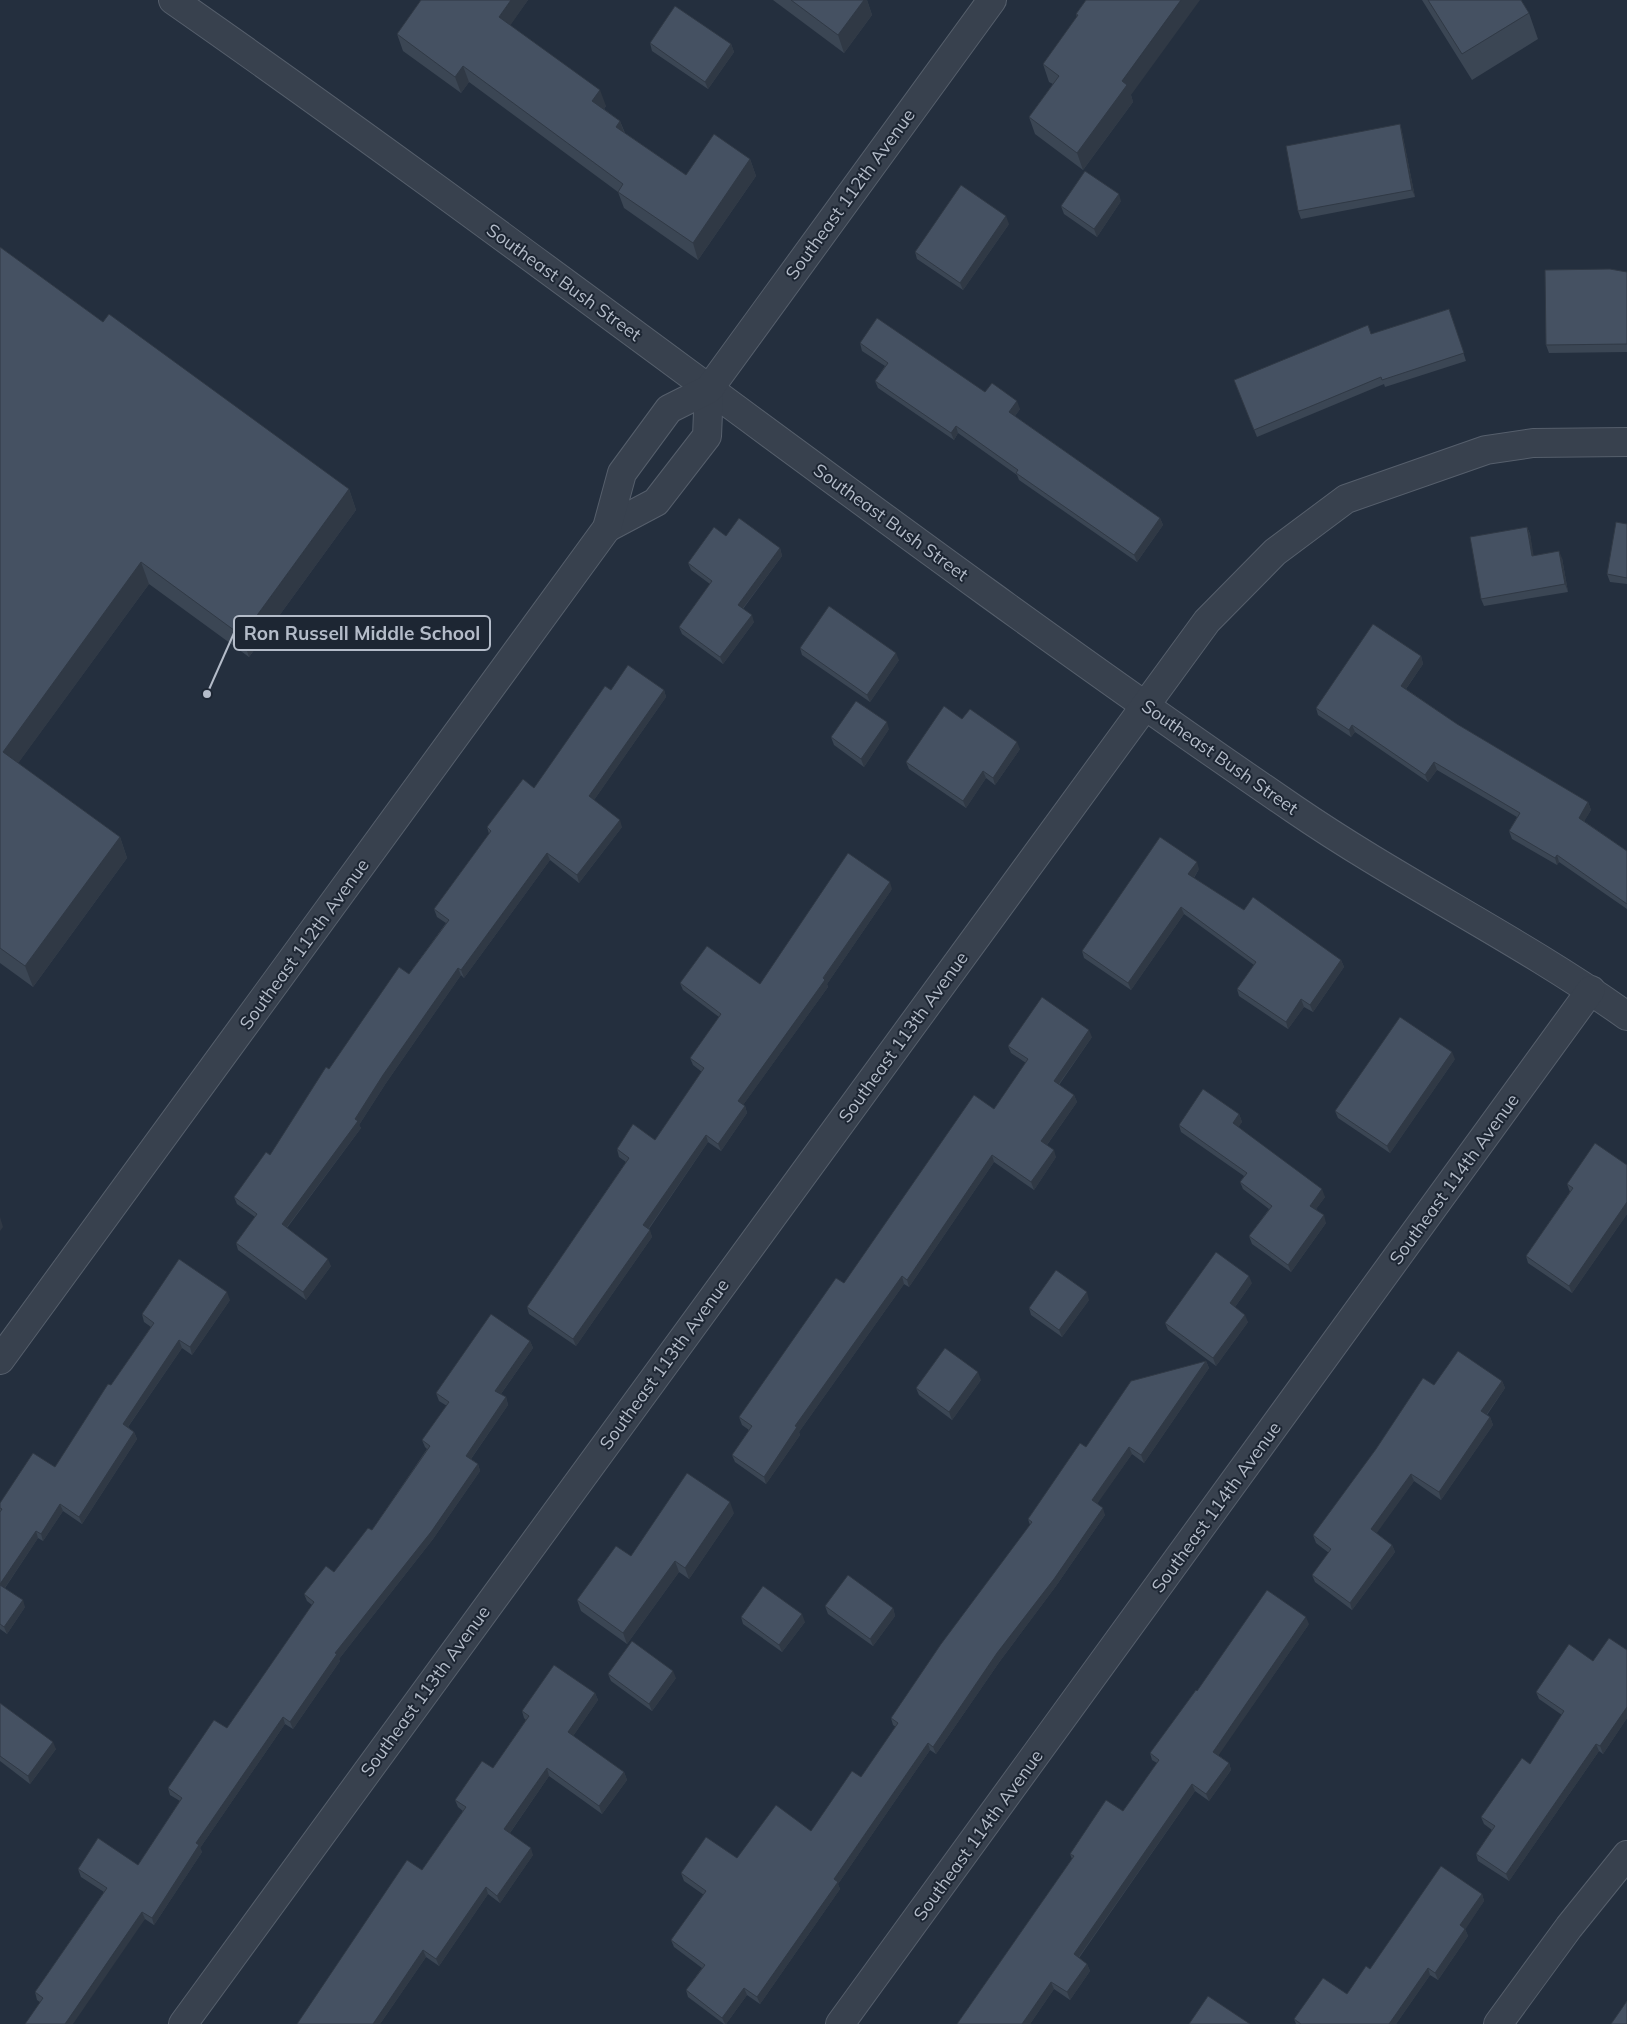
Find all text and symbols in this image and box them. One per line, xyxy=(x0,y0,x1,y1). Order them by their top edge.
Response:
street label: Southeast 112th Avenue xyxy=(780,104,920,284)
street label: Southeast Bush Street xyxy=(482,218,646,346)
street label: Southeast Bush Street xyxy=(809,458,973,586)
callout: Ron Russell Middle School xyxy=(234,616,490,650)
text: Ron Russell Middle School xyxy=(244,621,480,645)
street label: Southeast Bush Street xyxy=(1137,694,1303,820)
street label: Southeast 112th Avenue xyxy=(234,854,374,1034)
street label: Southeast 113th Avenue xyxy=(833,947,973,1127)
street label: Southeast 114th Avenue xyxy=(1384,1089,1524,1269)
street label: Southeast 113th Avenue xyxy=(594,1274,734,1454)
street label: Southeast 114th Avenue xyxy=(1146,1417,1286,1597)
street label: Southeast 113th Avenue xyxy=(355,1601,495,1781)
street label: Southeast 114th Avenue xyxy=(908,1745,1048,1925)

